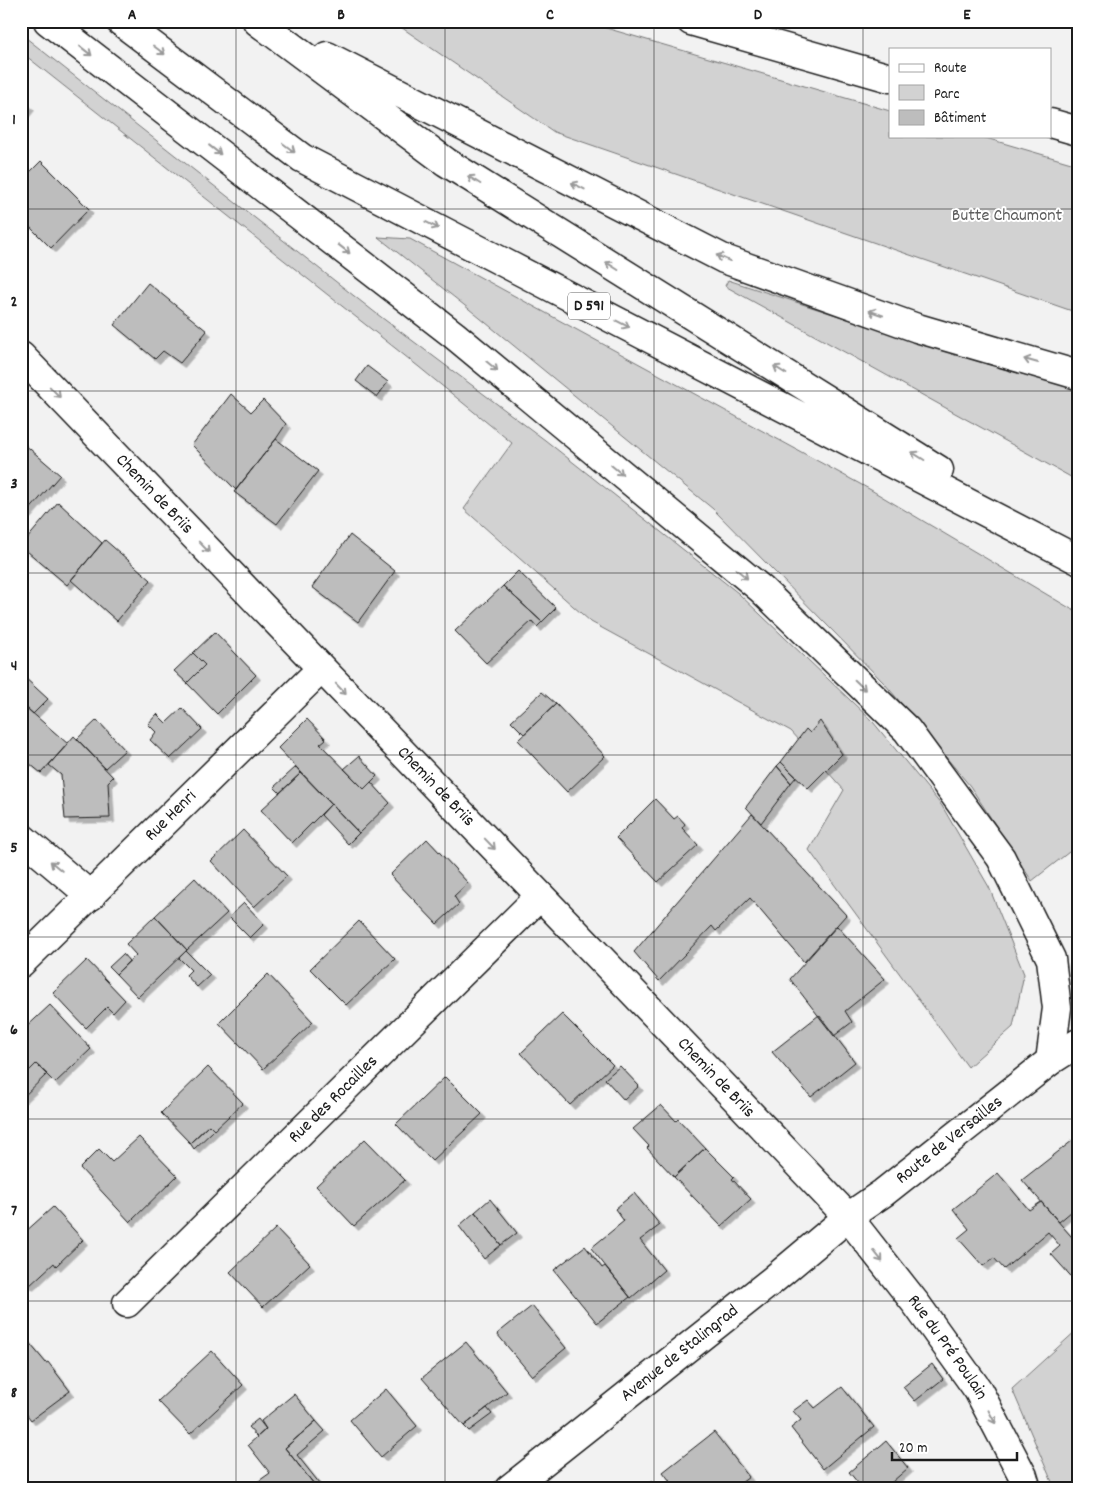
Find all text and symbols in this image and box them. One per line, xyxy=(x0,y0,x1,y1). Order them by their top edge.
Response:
text: A xyxy=(128,4,137,27)
text: B xyxy=(337,4,345,27)
text: C xyxy=(546,4,554,27)
text: D xyxy=(754,4,763,27)
text: E xyxy=(963,4,971,27)
one-way arrow xyxy=(80,45,93,56)
one-way arrow xyxy=(152,45,165,56)
legend xyxy=(889,48,1052,138)
text: Route xyxy=(934,58,967,80)
text: Parc xyxy=(934,84,959,106)
text: Bâtiment xyxy=(934,108,987,130)
text: 1 xyxy=(12,109,16,132)
one-way arrow xyxy=(282,143,296,153)
one-way arrow xyxy=(208,145,221,156)
one-way arrow xyxy=(468,174,482,184)
one-way arrow xyxy=(570,181,585,191)
park label: Butte Chaumont xyxy=(952,204,1062,229)
one-way arrow xyxy=(424,221,439,230)
one-way arrow xyxy=(337,244,350,255)
one-way arrow xyxy=(716,253,731,263)
one-way arrow xyxy=(606,260,620,270)
text: 2 xyxy=(11,291,18,314)
road number: D 591 xyxy=(568,292,610,320)
one-way arrow xyxy=(869,308,884,317)
one-way arrow xyxy=(615,320,630,329)
one-way arrow xyxy=(1023,356,1039,366)
one-way arrow xyxy=(485,360,498,371)
one-way arrow xyxy=(773,365,787,375)
one-way arrow xyxy=(49,385,61,398)
street label: Chemin de Briis xyxy=(109,449,199,540)
one-way arrow xyxy=(911,451,925,461)
one-way arrow xyxy=(610,464,623,475)
text: 3 xyxy=(10,473,18,496)
one-way arrow xyxy=(198,540,210,553)
one-way arrow xyxy=(735,568,748,579)
text: 4 xyxy=(11,655,17,678)
one-way arrow xyxy=(854,679,867,691)
one-way arrow xyxy=(335,683,347,695)
street label: Chemin de Briis xyxy=(391,741,480,833)
street label: Rue Henri xyxy=(139,785,203,847)
text: 5 xyxy=(10,837,18,860)
one-way arrow xyxy=(484,838,496,850)
one-way arrow xyxy=(50,861,63,872)
text: 6 xyxy=(10,1019,18,1042)
street label: Chemin de Briis xyxy=(671,1032,760,1124)
street label: Rue des Rocailles xyxy=(283,1050,384,1149)
street label: Route de Versailles xyxy=(891,1090,1009,1191)
text: 7 xyxy=(11,1200,17,1223)
one-way arrow xyxy=(873,1249,884,1262)
street label: Rue du Pré Poulain xyxy=(901,1290,994,1404)
street label: Avenue de Stalingrad xyxy=(616,1299,744,1408)
text: 8 xyxy=(11,1382,18,1405)
one-way arrow xyxy=(987,1409,997,1424)
scale bar xyxy=(892,1430,1016,1462)
text: 20 m xyxy=(899,1438,927,1460)

